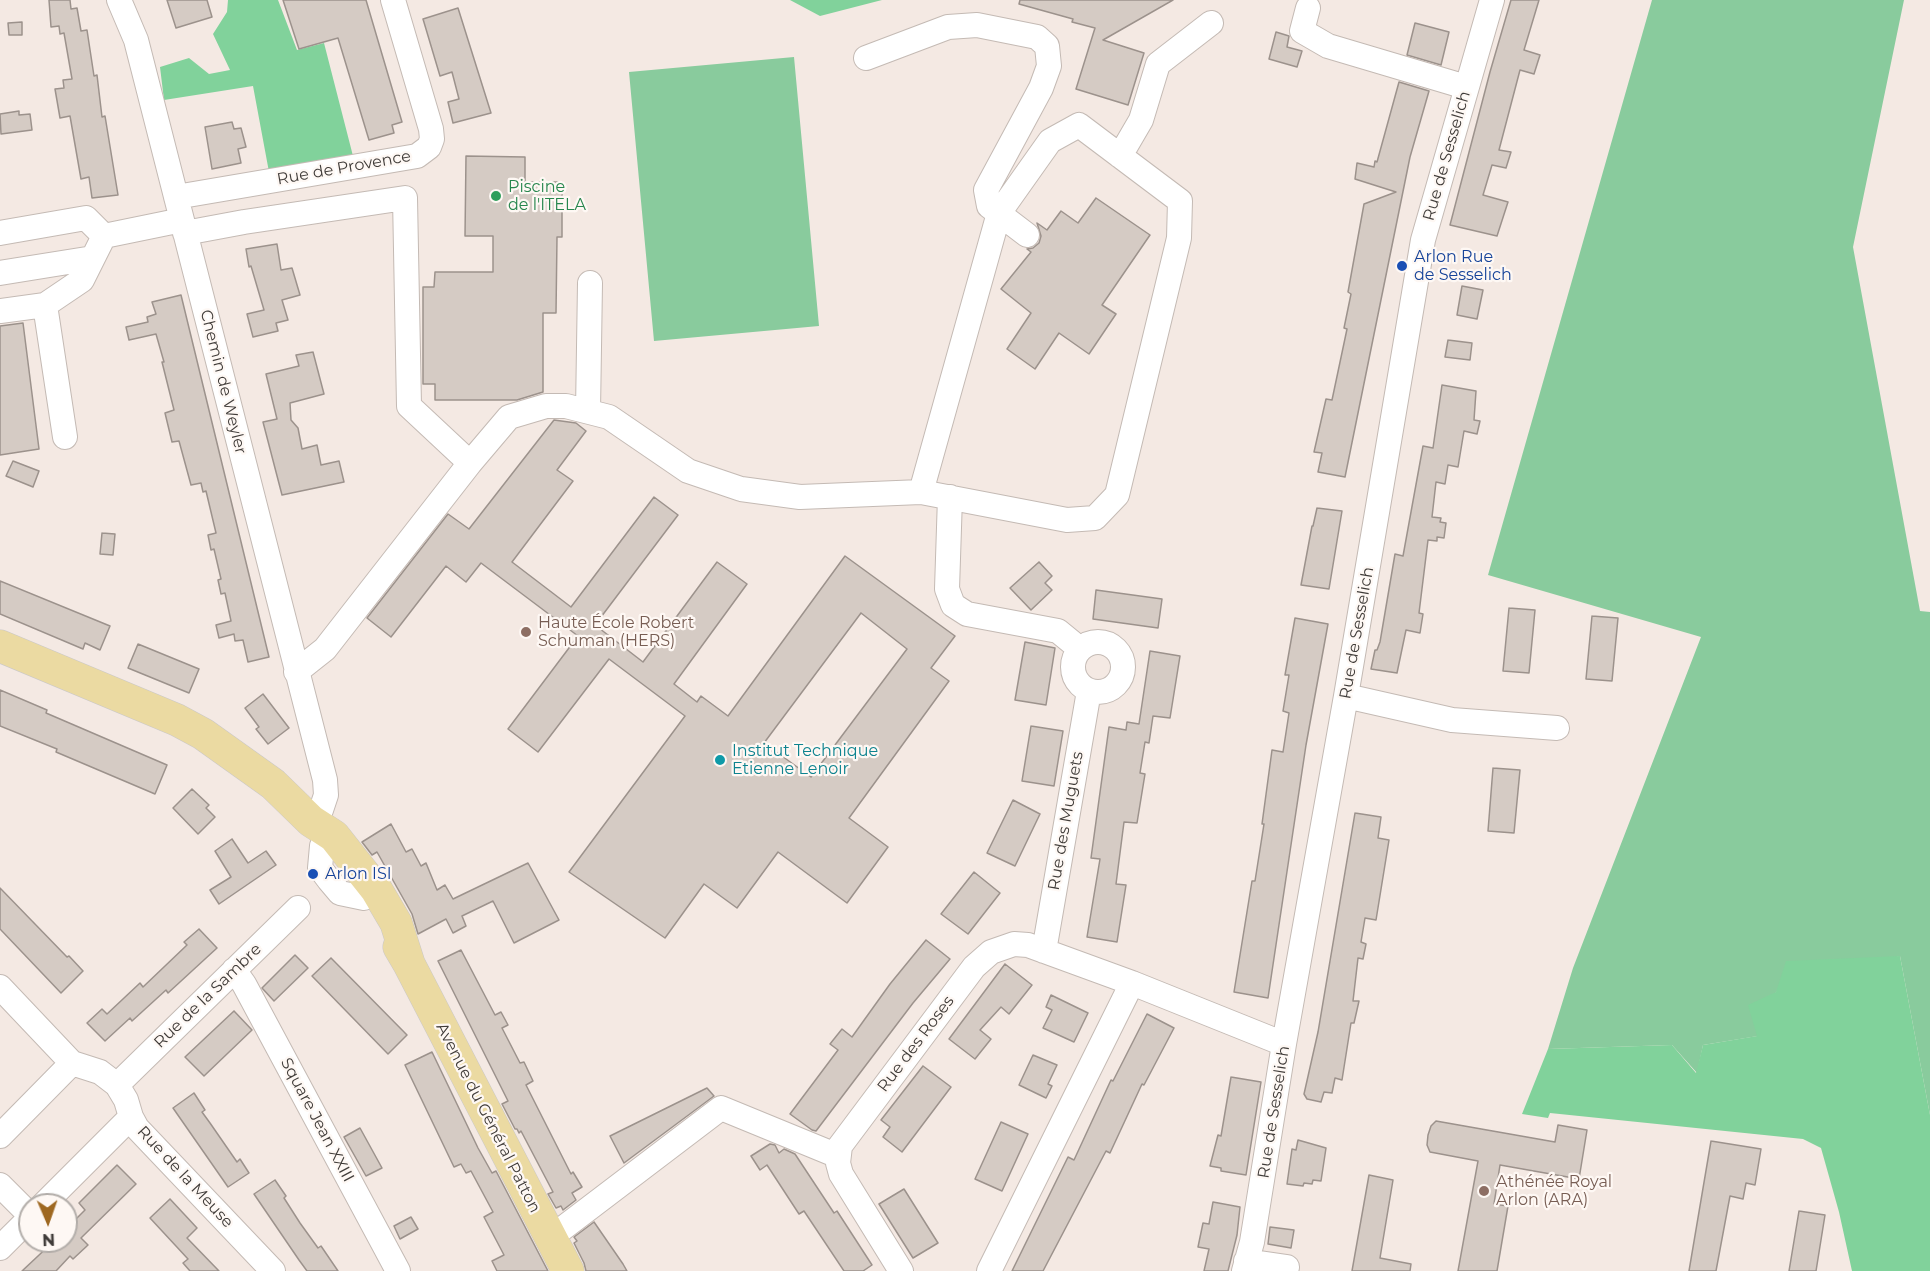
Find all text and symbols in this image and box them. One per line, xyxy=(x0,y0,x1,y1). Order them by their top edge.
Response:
street label: Rue de Sesselich xyxy=(1419,89,1475,223)
street label: Rue de Provence xyxy=(276,147,412,189)
place label: Piscine de l'ITELA xyxy=(508,177,586,215)
marker: Piscine de l'ITELA xyxy=(489,189,503,203)
place label: Arlon Rue de Sesselich xyxy=(1414,247,1512,285)
marker: Arlon Rue de Sesselich xyxy=(1395,259,1409,273)
street label: Chemin de Weyler xyxy=(196,308,250,456)
street label: Rue de Sesselich xyxy=(1336,565,1378,701)
place label: Haute École Robert Schuman (HERS) xyxy=(538,613,694,651)
marker: Haute École Robert Schuman (HERS) xyxy=(519,625,533,639)
place label: Institut Technique Etienne Lenoir xyxy=(732,741,878,779)
street label: Rue des Muguets xyxy=(1044,750,1088,892)
marker: Institut Technique Etienne Lenoir xyxy=(713,753,727,767)
place label: Arlon ISI xyxy=(325,864,392,884)
marker: Arlon ISI xyxy=(306,867,320,881)
street label: Rue de la Sambre xyxy=(150,940,266,1052)
street label: Rue des Roses xyxy=(874,992,958,1096)
street label: Avenue du Général Patton xyxy=(432,1020,544,1216)
street label: Rue de Sesselich xyxy=(1254,1044,1294,1180)
street label: Square Jean XXIII xyxy=(276,1055,358,1185)
street label: Rue de la Meuse xyxy=(133,1122,237,1232)
place label: Athénée Royal Arlon (ARA) xyxy=(1496,1172,1612,1210)
marker: Athénée Royal Arlon (ARA) xyxy=(1477,1184,1491,1198)
north arrow xyxy=(18,1193,78,1253)
text: N xyxy=(42,1230,55,1249)

